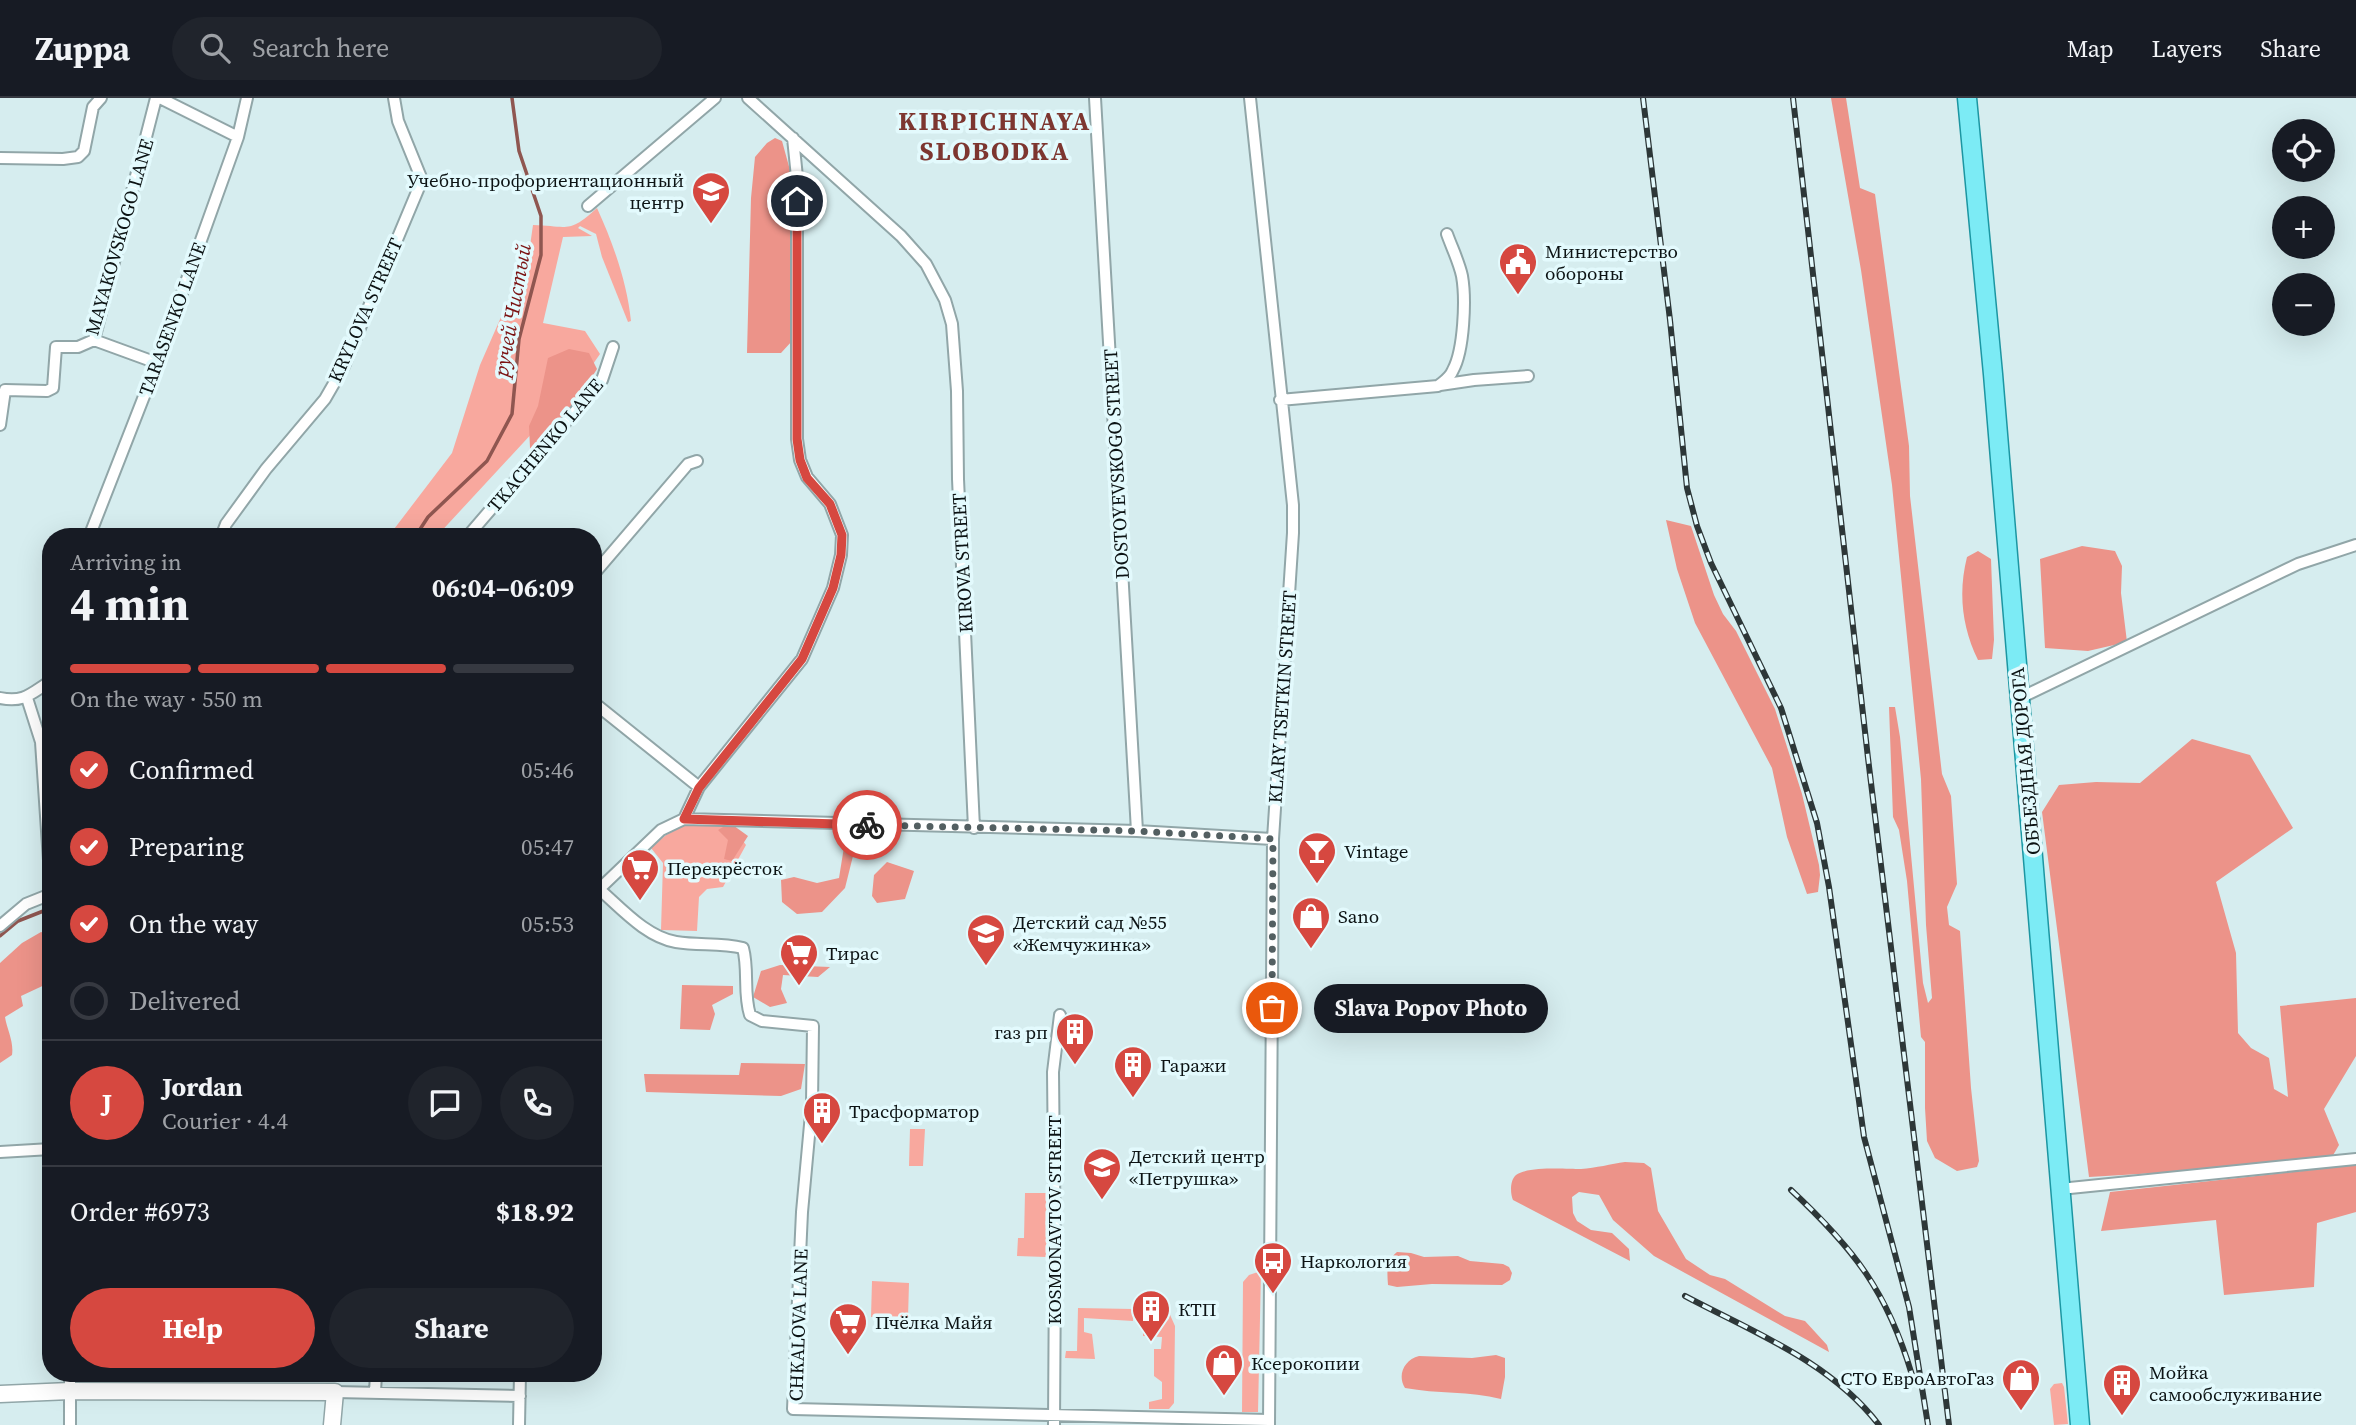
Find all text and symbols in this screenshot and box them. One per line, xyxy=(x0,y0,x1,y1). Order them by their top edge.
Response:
search box xyxy=(172,17,662,80)
text: Zuppa xyxy=(35,26,130,71)
icon: search xyxy=(196,29,234,67)
text: Search here xyxy=(252,30,389,66)
text: Map xyxy=(2067,32,2114,65)
text: Layers xyxy=(2152,32,2222,65)
text: Share xyxy=(2260,32,2321,65)
district label: KIRPICHNAYA SLOBODKA xyxy=(898,103,1092,169)
map controls xyxy=(2272,119,2335,336)
button: locate xyxy=(2272,119,2335,182)
street label: MAYAKOVSKOGO LANE xyxy=(78,136,160,338)
place label: Учебно-профориентационный центр xyxy=(407,167,684,215)
school or university icon: Учебно-профориентационный центр xyxy=(690,170,732,225)
pin xyxy=(767,171,827,231)
icon: home xyxy=(778,182,816,220)
button: + xyxy=(2272,196,2335,259)
street label: KRYLOVA STREET xyxy=(322,233,409,386)
place label: Министерство обороны xyxy=(1545,238,1678,286)
street label: TARASENKO LANE xyxy=(132,239,212,399)
water label: ручей Чистый xyxy=(486,241,538,381)
public building icon: Министерство обороны xyxy=(1497,241,1539,296)
button: − xyxy=(2272,273,2335,336)
street label: DOSTOYEVSKOGO STREET xyxy=(1097,348,1135,580)
street label: TKACHENKO LANE xyxy=(481,373,609,517)
street label: KIROVA STREET xyxy=(945,492,979,633)
text: Arriving in xyxy=(70,546,182,578)
text: 06:04–06:09 xyxy=(432,570,574,606)
text: 4 min xyxy=(70,572,189,635)
street label: KLARY TSETKIN STREET xyxy=(1262,589,1302,804)
street label: ОБЪЕЗДНАЯ ДОРОГА xyxy=(2004,666,2046,856)
text: On the way · 550 m xyxy=(70,683,263,715)
icon: check xyxy=(70,751,108,789)
text: Confirmed xyxy=(129,752,254,788)
text: 05:46 xyxy=(521,754,574,786)
courier xyxy=(832,790,902,860)
icon: bike xyxy=(848,806,886,844)
icon: check xyxy=(70,828,108,866)
text: Preparing xyxy=(129,829,244,865)
bar icon: Vintage xyxy=(1296,830,1338,885)
text: 05:47 xyxy=(521,831,574,863)
place label: Vintage xyxy=(1344,838,1408,864)
supermarket icon: Перекрёсток xyxy=(619,847,661,902)
place label: Перекрёсток xyxy=(667,855,783,881)
shop icon: Sano xyxy=(1290,895,1332,950)
place label: Sano xyxy=(1338,903,1379,929)
icon: check xyxy=(70,905,108,943)
text: On the way xyxy=(129,906,258,942)
text: 05:53 xyxy=(521,908,574,940)
place label: Детский сад №55 «Жемчужинка» xyxy=(1013,909,1167,957)
school or university icon: Детский сад №55 «Жемчужинка» xyxy=(965,912,1007,967)
supermarket icon: Тирас xyxy=(778,932,820,987)
place label: Тирас xyxy=(826,940,879,966)
pin xyxy=(1242,978,1302,1038)
text: Delivered xyxy=(129,983,240,1019)
callout: Slava Popov Photo xyxy=(1314,984,1548,1032)
icon: bag xyxy=(1253,989,1291,1027)
text: Slava Popov Photo xyxy=(1335,992,1527,1024)
building icon: газ рп xyxy=(1054,1011,1096,1066)
place label: газ рп xyxy=(994,1019,1048,1045)
building icon: Гаражи xyxy=(1112,1044,1154,1099)
place label: Гаражи xyxy=(1160,1052,1227,1078)
button: chat xyxy=(408,1066,482,1140)
button: phone xyxy=(500,1066,574,1140)
text: Jordan xyxy=(162,1069,243,1105)
text: J xyxy=(102,1085,112,1121)
building icon: Трасформатор xyxy=(801,1090,843,1145)
place label: Трасформатор xyxy=(849,1098,979,1124)
text: Courier · 4.4 xyxy=(162,1105,288,1137)
street label: KOSMONAVTOV STREET xyxy=(1041,1115,1067,1325)
place label: Детский центр «Петрушка» xyxy=(1129,1143,1265,1191)
school or university icon: Детский центр «Петрушка» xyxy=(1081,1146,1123,1201)
text: Order #6973 xyxy=(70,1194,210,1230)
text: $18.92 xyxy=(496,1194,574,1230)
bus stop icon: Наркология xyxy=(1252,1240,1294,1295)
street label: CHKALOVA LANE xyxy=(782,1248,814,1402)
place label: Наркология xyxy=(1300,1248,1407,1274)
button: Help xyxy=(70,1288,315,1368)
button: Share xyxy=(329,1288,574,1368)
building icon: КТП xyxy=(1130,1288,1172,1343)
place label: КТП xyxy=(1178,1296,1216,1322)
supermarket icon: Пчёлка Майя xyxy=(827,1301,869,1356)
place label: Пчёлка Майя xyxy=(875,1309,993,1335)
shop icon: Ксерокопии xyxy=(1203,1342,1245,1397)
place label: Ксерокопии xyxy=(1251,1350,1360,1376)
shop icon: СТО ЕвроАвтоГаз xyxy=(2000,1357,2042,1412)
place label: Мойка самообслуживание xyxy=(2149,1359,2322,1407)
building icon: Мойка самообслуживание xyxy=(2101,1362,2143,1417)
place label: СТО ЕвроАвтоГаз xyxy=(1841,1365,1994,1391)

